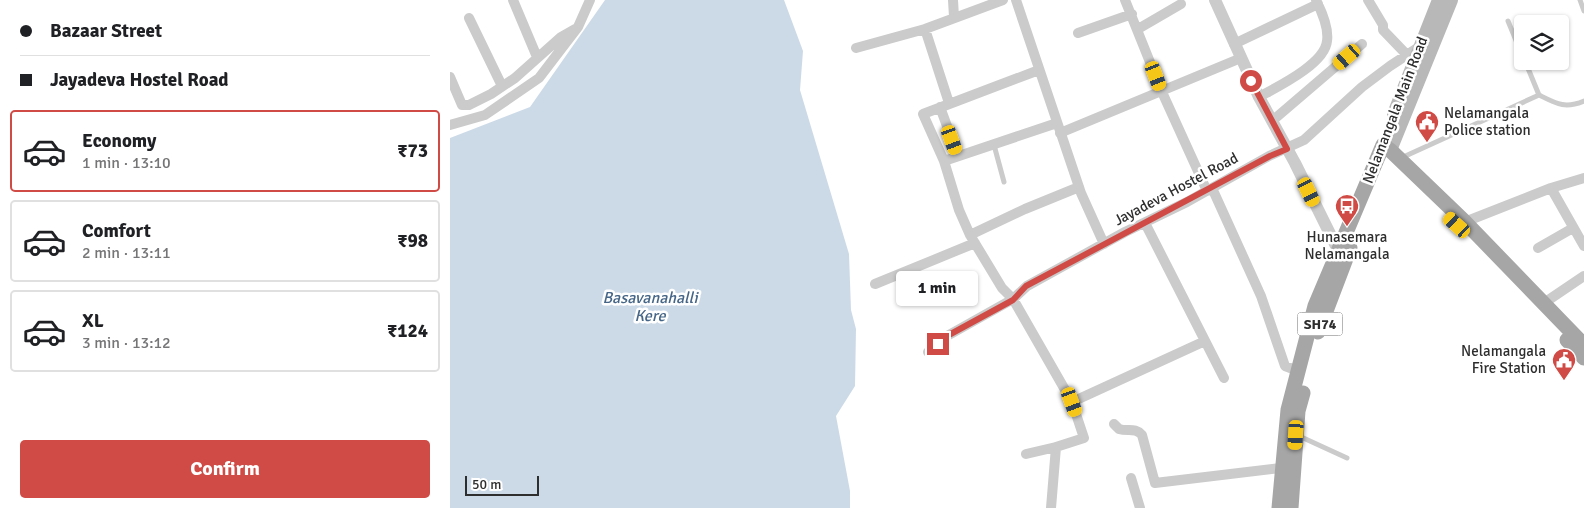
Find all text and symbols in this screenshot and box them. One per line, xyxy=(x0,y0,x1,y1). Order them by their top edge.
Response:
map controls xyxy=(1514,15,1569,70)
button: layers xyxy=(1514,15,1569,70)
text: Bazaar Street xyxy=(50,19,162,43)
street label: Nelamangala Main Road xyxy=(1359,34,1431,186)
car xyxy=(1330,41,1363,73)
car xyxy=(1143,59,1168,93)
text: Jayadeva Hostel Road xyxy=(50,68,229,92)
route start xyxy=(1240,70,1262,92)
place label: Nelamangala Police station xyxy=(1444,104,1531,139)
public building icon: Nelamangala Police station xyxy=(1414,109,1440,143)
car xyxy=(939,123,964,157)
icon: car xyxy=(22,129,67,174)
text: Economy xyxy=(82,129,156,153)
text: ₹73 xyxy=(397,139,428,163)
street label: Jayadeva Hostel Road xyxy=(1111,149,1241,229)
text: 1 min · 13:10 xyxy=(82,153,171,173)
car xyxy=(1295,175,1322,209)
bus stop icon: Hunasemara Nelamangala xyxy=(1334,193,1360,227)
car xyxy=(1440,209,1473,241)
icon: car xyxy=(22,219,67,264)
text: Comfort xyxy=(82,219,151,243)
place label: Hunasemara Nelamangala xyxy=(1304,228,1390,263)
text: ₹98 xyxy=(397,229,428,253)
text: 2 min · 13:11 xyxy=(82,243,171,263)
callout: 1 min xyxy=(897,272,979,306)
text: 1 min xyxy=(918,278,956,298)
water label: Basavanahalli Kere xyxy=(602,288,699,326)
icon: car xyxy=(22,309,67,354)
text: XL xyxy=(82,309,104,333)
road number: SH74 xyxy=(1298,312,1342,336)
text: ₹124 xyxy=(387,319,428,343)
text: 3 min · 13:12 xyxy=(82,333,171,353)
route end xyxy=(927,333,949,355)
place label: Nelamangala Fire Station xyxy=(1461,342,1546,377)
public building icon: Nelamangala Fire Station xyxy=(1551,347,1577,381)
car xyxy=(1059,385,1084,419)
car xyxy=(1287,420,1304,450)
button: Confirm xyxy=(20,440,430,498)
scale bar xyxy=(465,473,539,496)
text: 50 m xyxy=(472,476,501,493)

